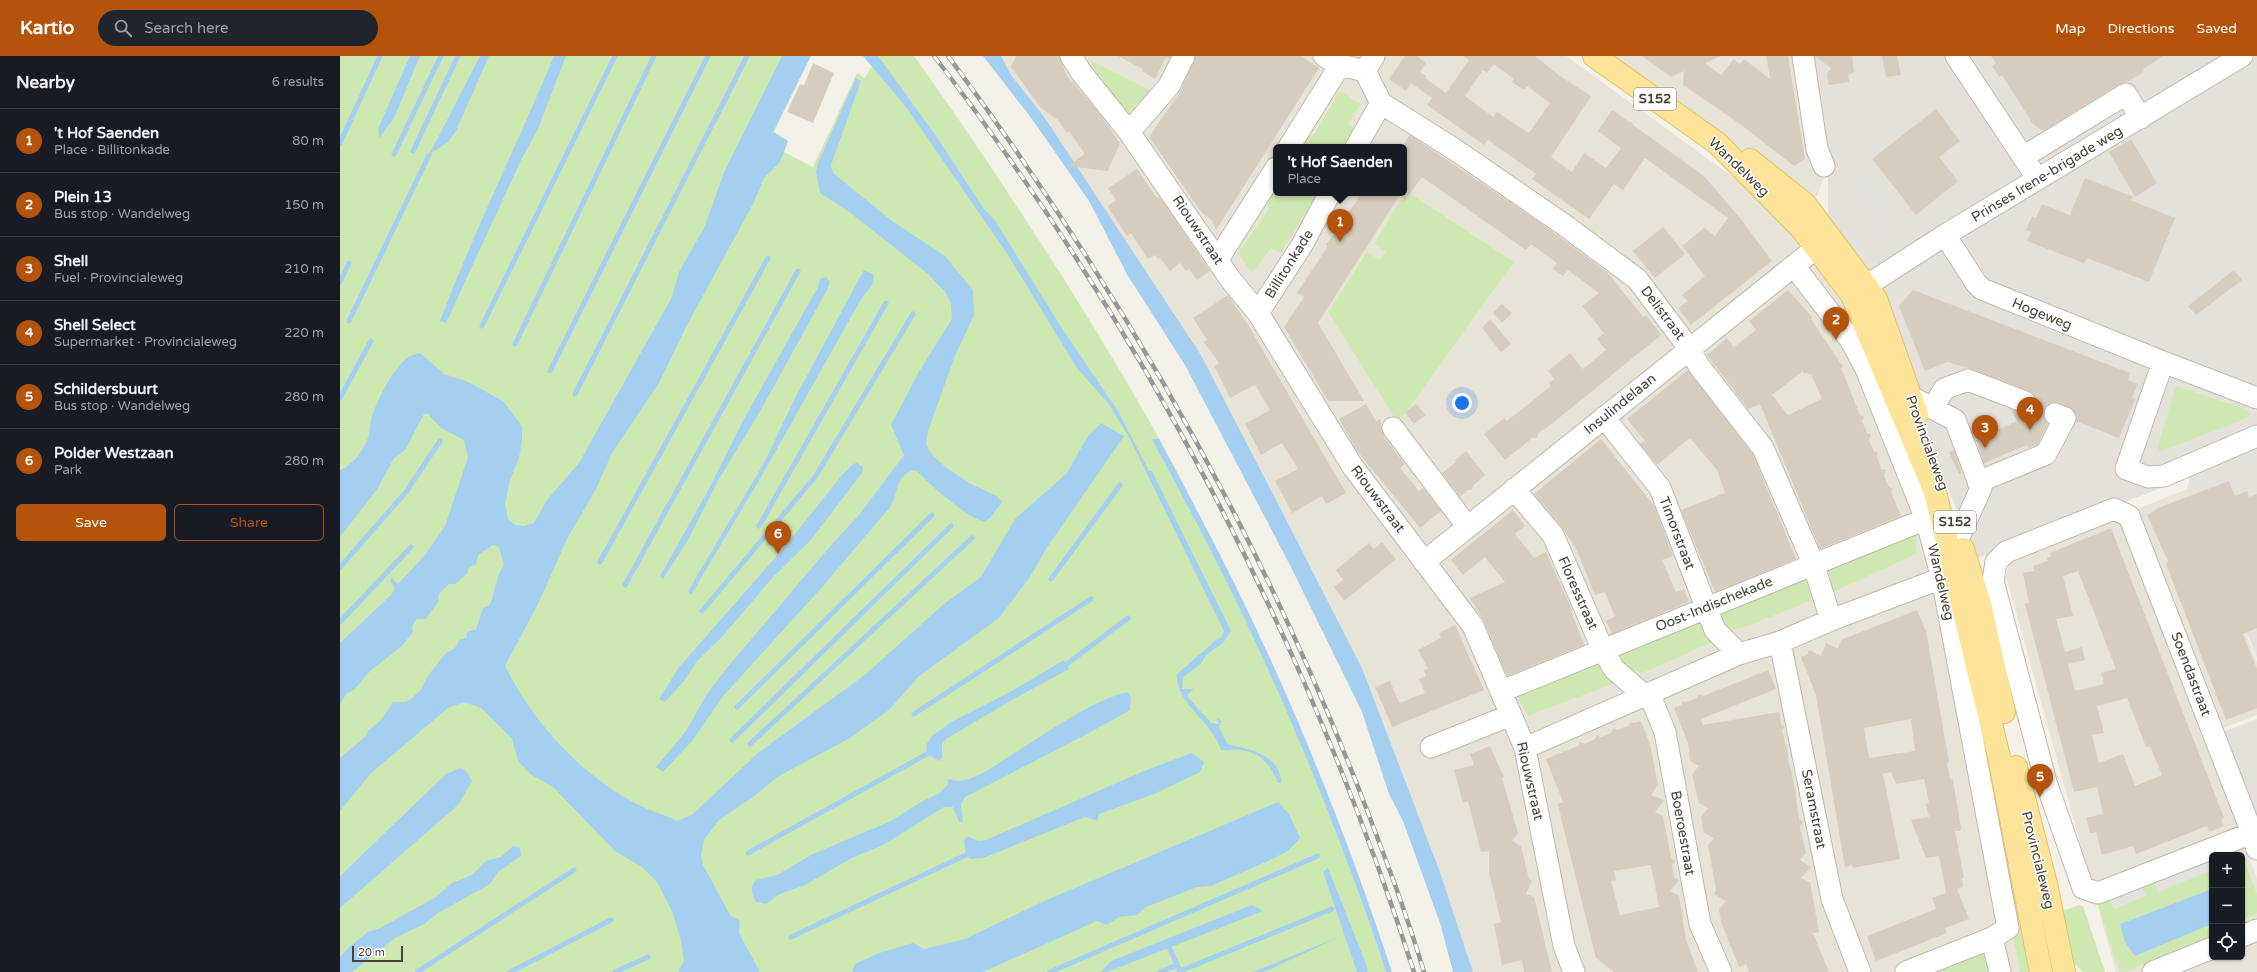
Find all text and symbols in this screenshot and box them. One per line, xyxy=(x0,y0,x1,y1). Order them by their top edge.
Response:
search box xyxy=(98,10,378,46)
text: Kartio xyxy=(20,17,74,39)
icon: search xyxy=(112,17,134,39)
text: Search here xyxy=(144,19,229,37)
text: Map xyxy=(2055,20,2086,37)
text: Directions xyxy=(2108,20,2175,37)
text: Saved xyxy=(2197,20,2237,37)
text: Nearby xyxy=(16,72,75,93)
text: 6 results xyxy=(272,74,324,90)
road number: S152 xyxy=(1634,88,1676,110)
street label: Prinses Irene-brigade weg xyxy=(1968,122,2126,226)
text: 't Hof Saenden xyxy=(54,124,159,142)
text: 1 xyxy=(25,133,33,149)
text: 80 m xyxy=(292,133,324,149)
street label: Wandelweg xyxy=(1705,134,1773,200)
text: Place · Billitonkade xyxy=(54,142,170,158)
popup xyxy=(1273,144,1407,196)
text: 't Hof Saenden xyxy=(1287,153,1393,171)
text: Place xyxy=(1287,171,1321,187)
text: Plein 13 xyxy=(54,188,112,206)
street label: Riouwstraat xyxy=(1169,192,1228,268)
text: 2 xyxy=(25,197,33,213)
text: 150 m xyxy=(284,197,324,213)
text: Bus stop · Wandelweg xyxy=(54,206,190,222)
pin: 1 xyxy=(1327,209,1353,242)
street label: Billitonkade xyxy=(1261,226,1317,302)
text: Shell xyxy=(54,252,88,270)
text: 3 xyxy=(25,261,33,277)
text: 210 m xyxy=(284,261,324,277)
text: Fuel · Provincialeweg xyxy=(54,270,183,286)
street label: Delistraat xyxy=(1637,283,1689,344)
street label: Hogeweg xyxy=(2009,294,2075,334)
pin: 2 xyxy=(1823,307,1849,340)
text: Shell Select xyxy=(54,316,136,334)
text: 4 xyxy=(25,325,33,341)
text: 220 m xyxy=(284,325,324,341)
text: Supermarket · Provincialeweg xyxy=(54,334,237,350)
street label: Insulindelaan xyxy=(1581,370,1659,438)
text: Schildersbuurt xyxy=(54,380,158,398)
text: 5 xyxy=(25,389,33,405)
text: 280 m xyxy=(284,389,324,405)
your location xyxy=(1452,393,1472,413)
street label: Provincialeweg xyxy=(1902,393,1952,493)
pin: 4 xyxy=(2017,397,2043,430)
text: Bus stop · Wandelweg xyxy=(54,398,190,414)
pin: 3 xyxy=(1972,415,1998,448)
text: Polder Westzaan xyxy=(54,444,174,462)
text: 6 xyxy=(25,453,33,469)
text: 280 m xyxy=(284,453,324,469)
text: Park xyxy=(54,462,82,478)
street label: Riouwstraat xyxy=(1347,462,1409,537)
street label: Timorstraat xyxy=(1655,494,1699,573)
button: Save xyxy=(16,504,166,541)
button: Share xyxy=(174,504,324,541)
road number: S152 xyxy=(1934,511,1976,533)
pin: 6 xyxy=(765,521,791,554)
street label: Wandelweg xyxy=(1924,542,1958,622)
street label: Floresstraat xyxy=(1554,554,1602,633)
street label: Oost-Indischekade xyxy=(1653,573,1775,635)
street label: Soendastraat xyxy=(2167,630,2215,719)
street label: Riouwstraat xyxy=(1513,740,1547,822)
pin: 5 xyxy=(2027,764,2053,797)
street label: Seramstraat xyxy=(1798,768,1830,851)
street label: Boeroestraat xyxy=(1667,789,1699,877)
street label: Provincialeweg xyxy=(2018,809,2058,911)
map controls xyxy=(2209,852,2245,960)
button: + xyxy=(2209,852,2245,888)
button: − xyxy=(2209,888,2245,924)
button: locate xyxy=(2209,924,2245,960)
scale bar xyxy=(352,944,403,963)
text: 20 m xyxy=(358,946,385,959)

